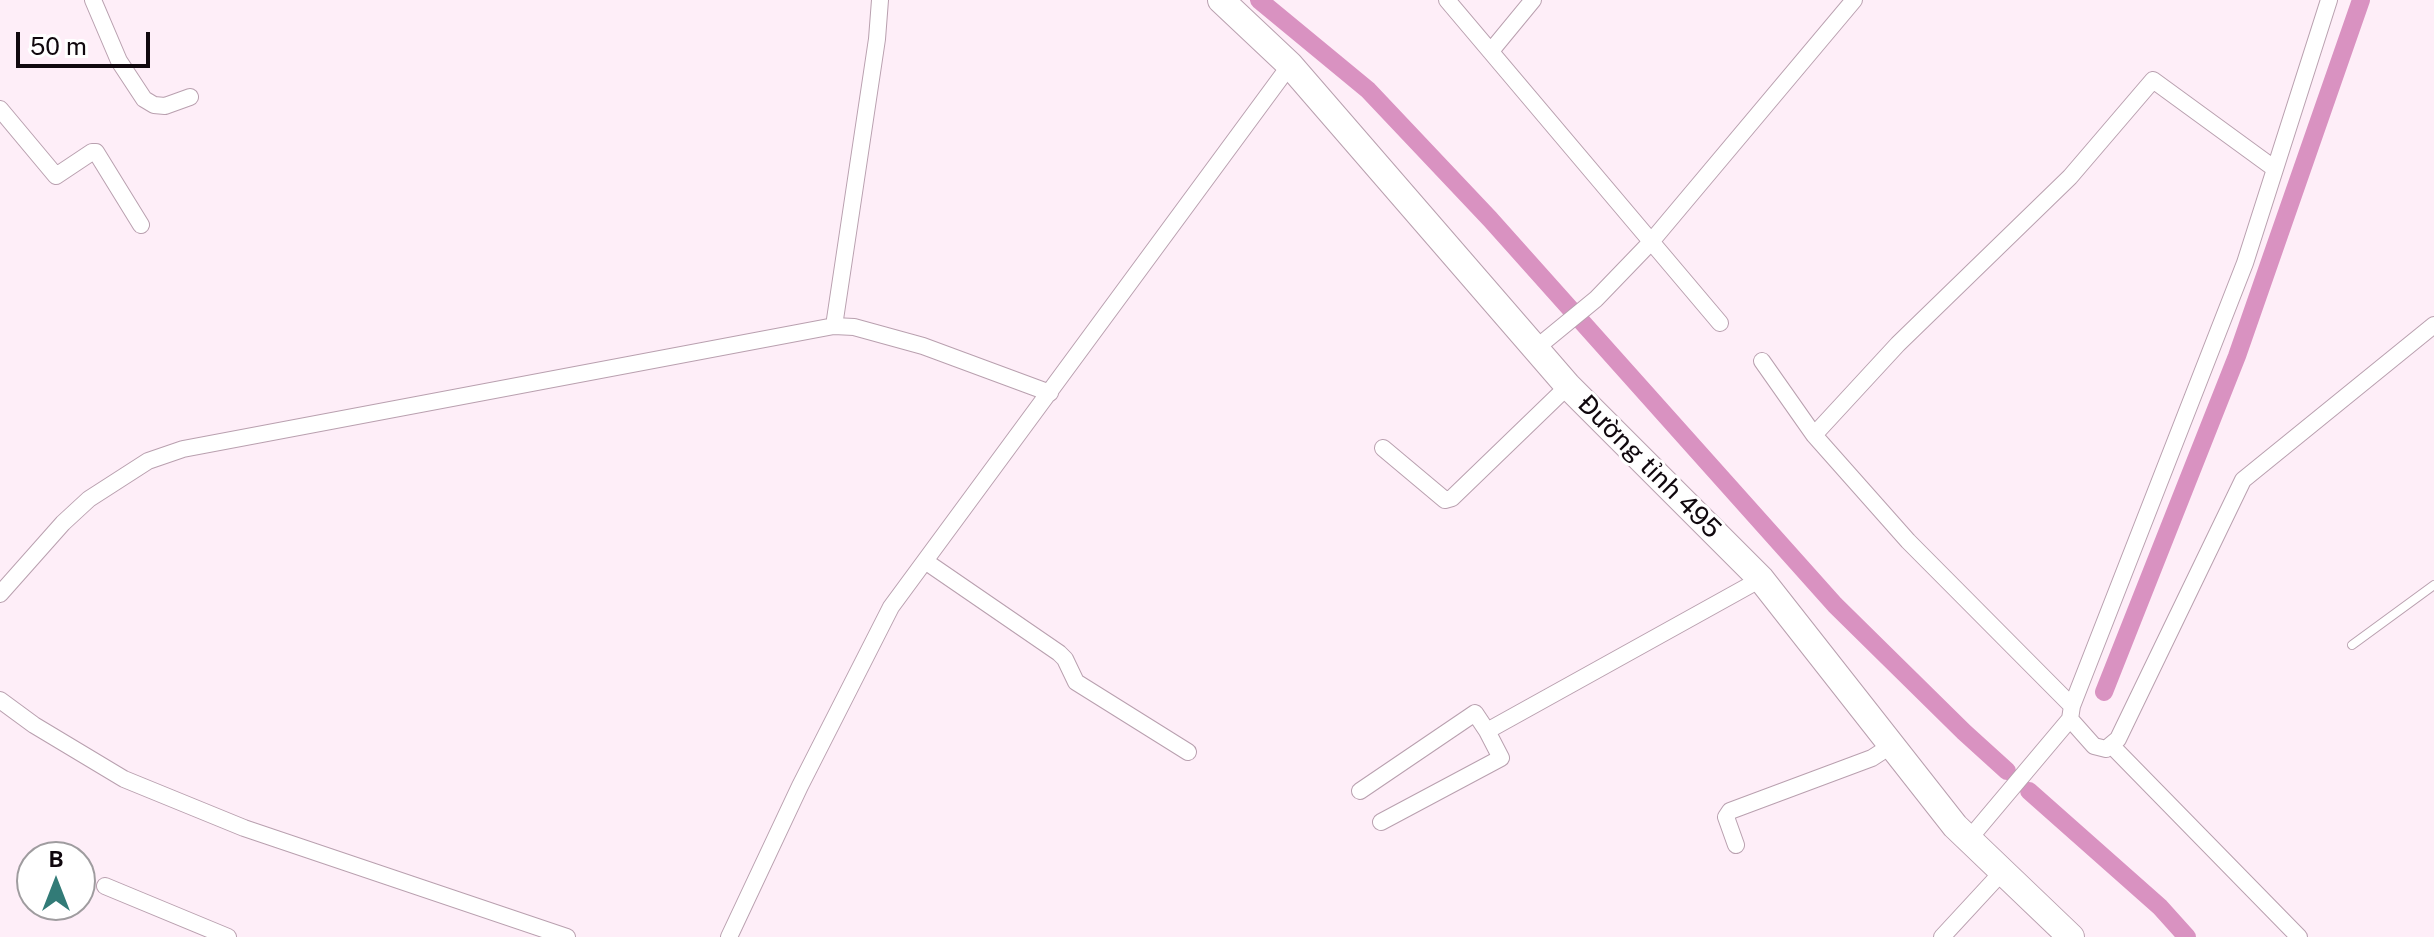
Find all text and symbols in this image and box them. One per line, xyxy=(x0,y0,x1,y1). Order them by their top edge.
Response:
scale bar xyxy=(20,16,154,66)
text: 50 m xyxy=(30,32,87,60)
street label: Đường tỉnh 495 xyxy=(1571,389,1727,545)
north arrow xyxy=(16,841,96,921)
text: B xyxy=(48,846,64,872)

